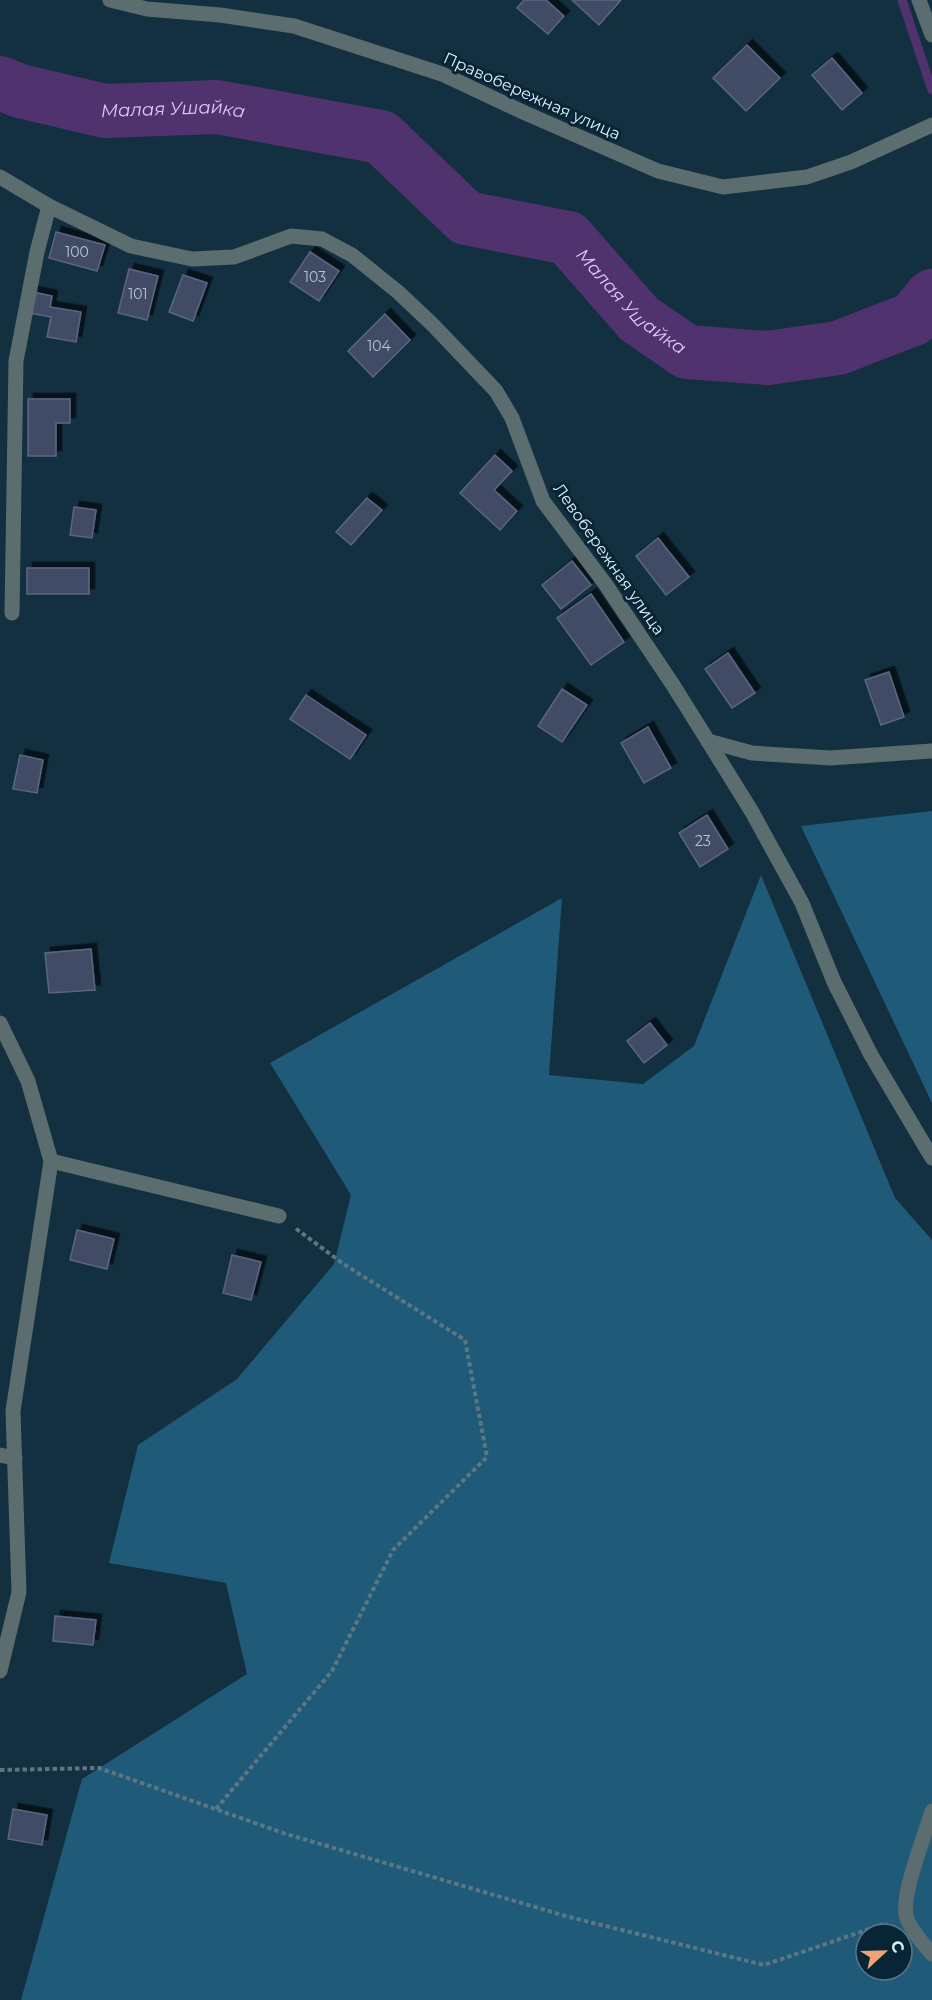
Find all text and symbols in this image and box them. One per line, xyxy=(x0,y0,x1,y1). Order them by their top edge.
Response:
street label: Правобережная улица xyxy=(441,48,623,144)
water label: Малая Ушайка xyxy=(100,96,247,123)
house number: 100 xyxy=(65,243,89,261)
water label: Малая Ушайка xyxy=(571,244,690,359)
house number: 103 xyxy=(304,268,326,286)
house number: 101 xyxy=(128,285,148,303)
house number: 104 xyxy=(367,337,392,355)
street label: Левобережная улица xyxy=(549,480,669,638)
house number: 23 xyxy=(695,832,711,850)
north arrow xyxy=(854,1922,914,1982)
text: С xyxy=(886,1938,909,1956)

